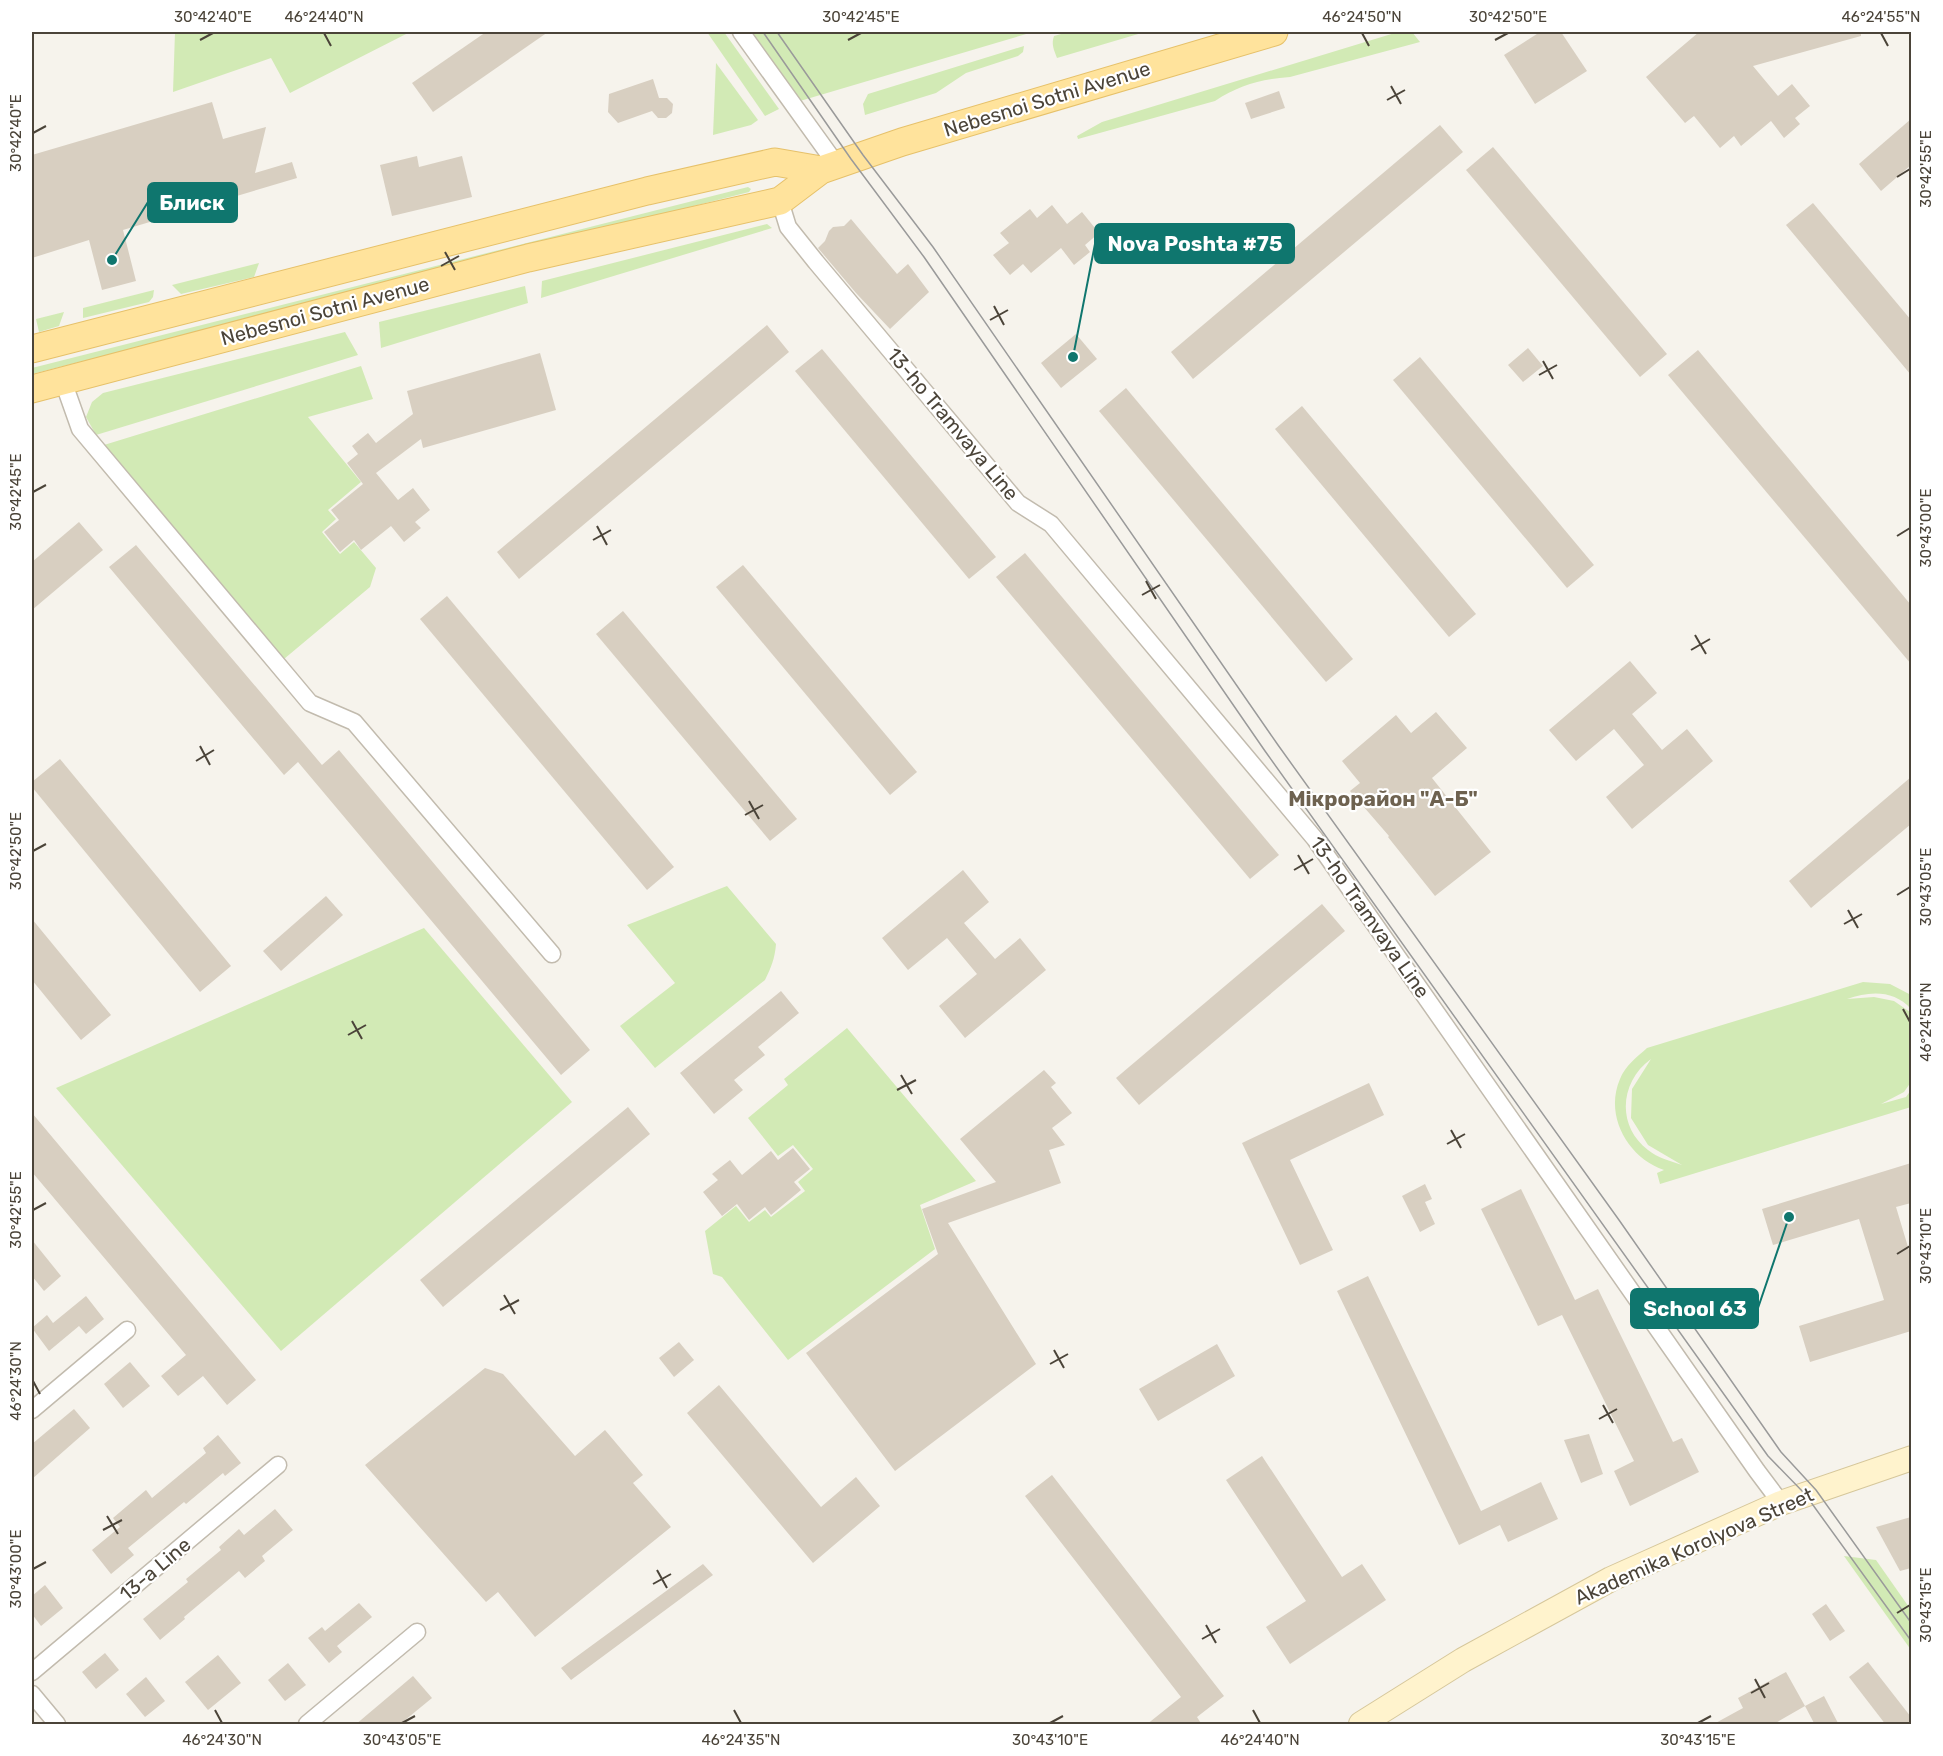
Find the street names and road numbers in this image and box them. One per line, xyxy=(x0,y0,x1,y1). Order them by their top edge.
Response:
street label: Nebesnoi Sotni Avenue xyxy=(941,56,1153,142)
street label: Nebesnoi Sotni Avenue xyxy=(218,272,432,350)
street label: 13-ho Tramvaya Line xyxy=(882,343,1024,505)
street label: 13-ho Tramvaya Line xyxy=(1305,832,1435,1002)
street label: Akademika Korolyova Street xyxy=(1571,1482,1817,1610)
street label: 13-a Line xyxy=(115,1532,195,1606)

